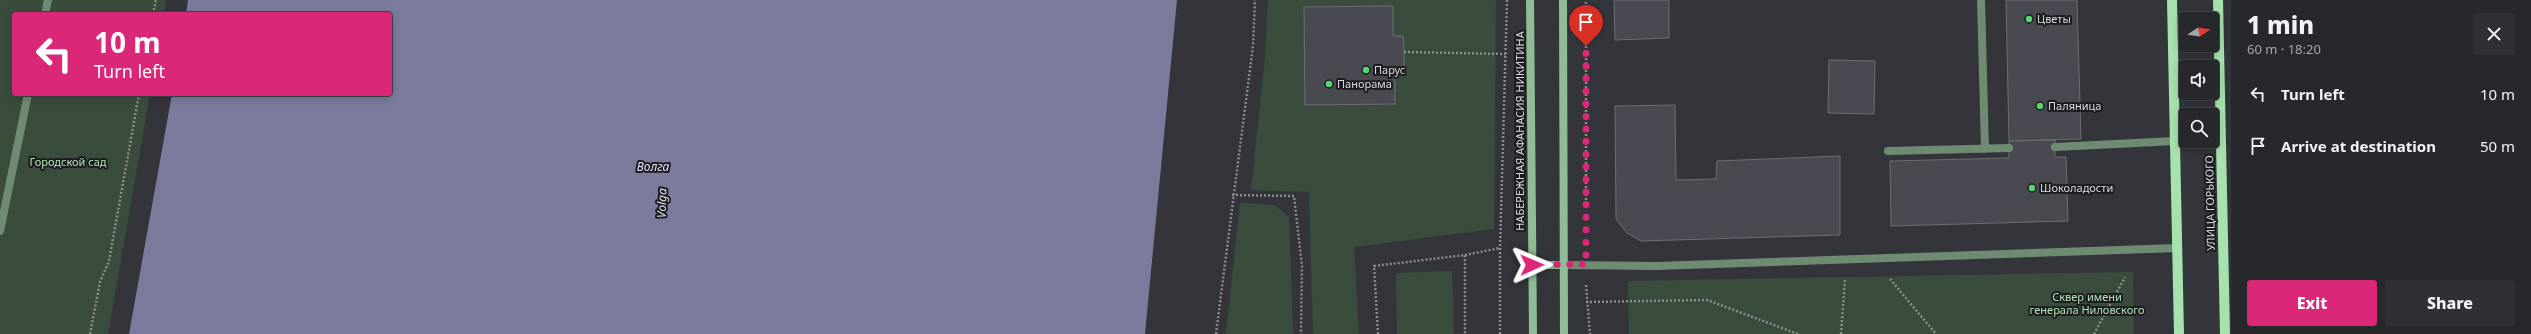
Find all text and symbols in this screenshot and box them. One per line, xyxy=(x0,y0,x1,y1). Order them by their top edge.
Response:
pin xyxy=(1569,5,1603,46)
text: 1 min xyxy=(2247,8,2314,41)
icon: arrive xyxy=(1575,11,1597,33)
place label: Цветы xyxy=(2037,11,2071,26)
north arrow xyxy=(2179,12,2219,52)
map controls xyxy=(2179,12,2219,148)
button: close xyxy=(2473,13,2515,55)
marker: Цветы xyxy=(2024,14,2034,24)
text: 10 m xyxy=(94,23,161,61)
icon: left xyxy=(28,28,80,80)
street label: НАБЕРЕЖНАЯ АФАНАСИЯ НИКИТИНА xyxy=(1512,30,1527,231)
text: 60 m · 18:20 xyxy=(2247,40,2321,58)
text: Turn left xyxy=(94,59,165,83)
button: sound xyxy=(2179,60,2219,100)
place label: Парус xyxy=(1374,62,1405,77)
marker: Парус xyxy=(1361,65,1371,75)
place label: Панорама xyxy=(1337,76,1392,91)
marker: Панорама xyxy=(1324,79,1334,89)
icon: left xyxy=(2247,83,2269,105)
text: Turn left xyxy=(2281,84,2345,104)
text: 10 m xyxy=(2480,84,2515,104)
place label: Паляница xyxy=(2048,98,2101,113)
marker: Паляница xyxy=(2035,101,2045,111)
button: search xyxy=(2179,108,2219,148)
icon: arrive xyxy=(2247,135,2269,157)
text: Arrive at destination xyxy=(2281,136,2436,156)
text: 50 m xyxy=(2480,136,2515,156)
park label: Городской сад xyxy=(30,154,107,169)
street label: УЛИЦА ГОРЬКОГО xyxy=(2201,155,2218,251)
water label: Волга xyxy=(637,158,670,175)
place label: Шоколадости xyxy=(2040,180,2113,195)
marker: Шоколадости xyxy=(2027,183,2037,193)
water label: Volga xyxy=(652,188,671,218)
position arrow xyxy=(1511,244,1553,286)
button: Exit xyxy=(2247,280,2377,326)
button: Share xyxy=(2385,280,2515,326)
park label: Сквер имени генерала Ниловского xyxy=(2030,289,2144,317)

